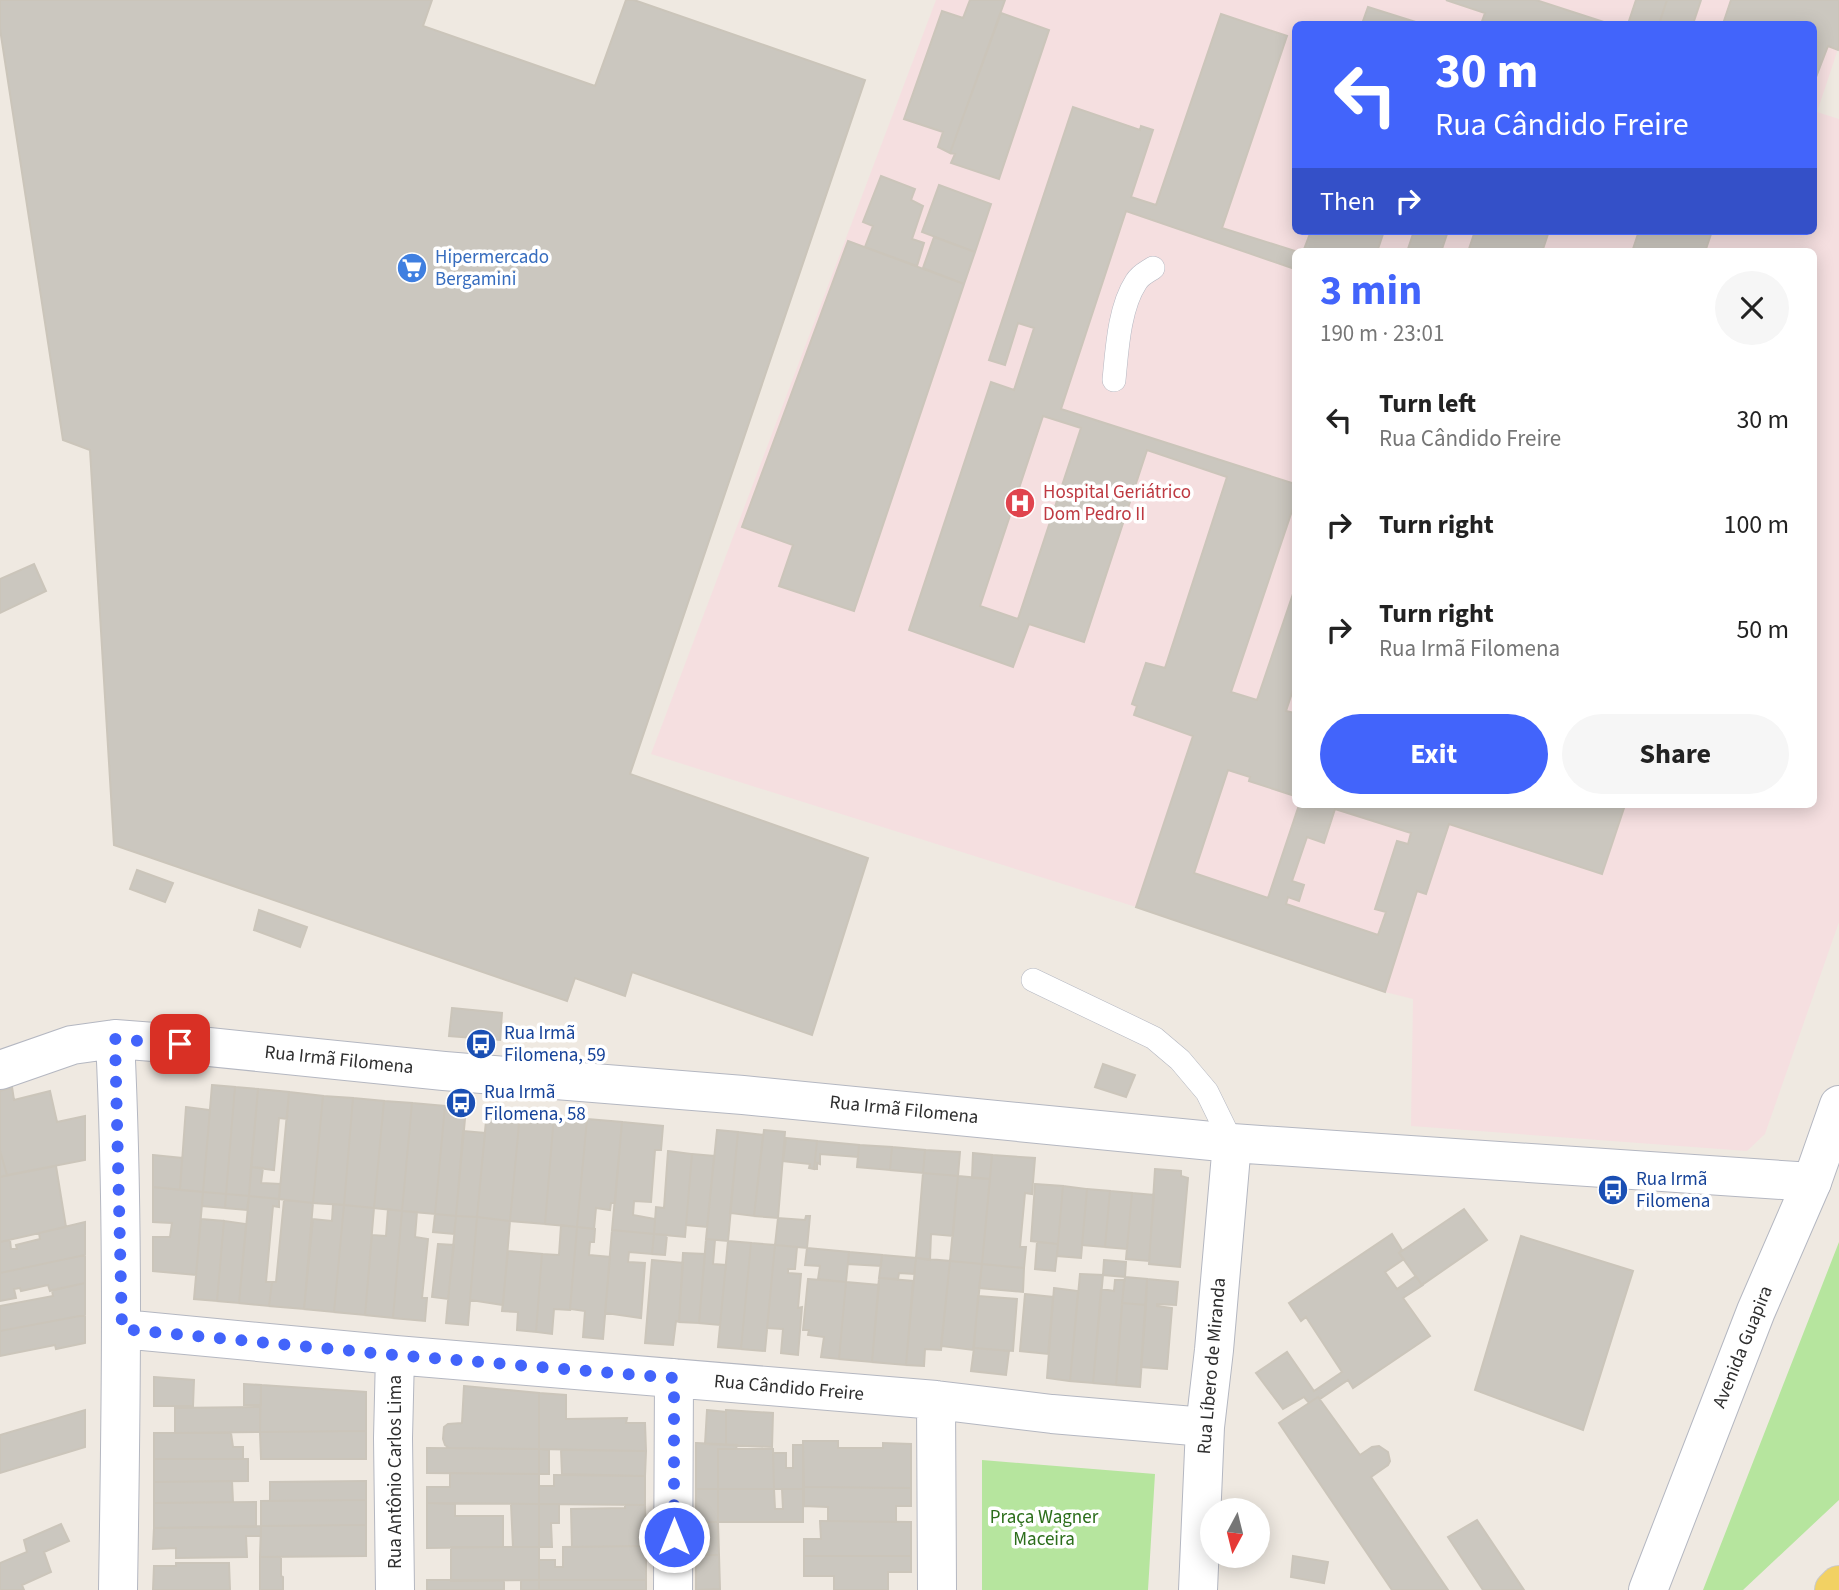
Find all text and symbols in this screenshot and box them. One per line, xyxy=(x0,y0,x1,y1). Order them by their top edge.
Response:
text: 30 m xyxy=(1435,37,1539,107)
icon: left xyxy=(1320,49,1411,140)
text: Rua Cândido Freire xyxy=(1435,102,1689,148)
icon: right xyxy=(1389,182,1427,220)
text: Then xyxy=(1320,183,1375,220)
place label: Hipermercado Bergamini xyxy=(435,244,549,293)
supermarket icon: Hipermercado Bergamini xyxy=(395,251,429,285)
text: 3 min xyxy=(1320,261,1422,321)
button: close xyxy=(1715,271,1789,345)
text: 190 m · 23:01 xyxy=(1320,317,1444,350)
text: Turn left xyxy=(1379,385,1476,422)
icon: left xyxy=(1320,401,1358,439)
text: 30 m xyxy=(1736,401,1789,438)
text: Rua Cândido Freire xyxy=(1379,422,1561,455)
place label: Hospital Geriátrico Dom Pedro II xyxy=(1043,479,1191,528)
hospital icon: Hospital Geriátrico Dom Pedro II xyxy=(1003,486,1037,520)
icon: right xyxy=(1320,506,1358,544)
text: Turn right xyxy=(1379,506,1494,543)
text: 100 m xyxy=(1723,506,1789,543)
text: Turn right xyxy=(1379,595,1494,632)
icon: right xyxy=(1320,611,1358,649)
text: 50 m xyxy=(1736,611,1789,648)
text: Rua Irmã Filomena xyxy=(1379,632,1560,665)
button: Exit xyxy=(1320,714,1548,794)
button: Share xyxy=(1562,714,1789,794)
pin xyxy=(150,1014,210,1074)
place label: Rua Irmã Filomena, 59 xyxy=(504,1020,606,1069)
icon: arrive xyxy=(161,1025,199,1063)
bus stop icon: Rua Irmã Filomena, 59 xyxy=(464,1027,498,1061)
street label: Rua Irmã Filomena xyxy=(263,1039,415,1081)
place label: Rua Irmã Filomena, 58 xyxy=(484,1079,586,1128)
bus stop icon: Rua Irmã Filomena, 58 xyxy=(444,1086,478,1120)
street label: Rua Irmã Filomena xyxy=(828,1089,980,1131)
place label: Rua Irmã Filomena xyxy=(1636,1166,1710,1215)
bus stop icon: Rua Irmã Filomena xyxy=(1596,1173,1630,1207)
street label: Rua Líbero de Miranda xyxy=(1191,1276,1233,1456)
street label: Avenida Guapira xyxy=(1706,1282,1780,1412)
street label: Rua Cândido Freire xyxy=(713,1368,865,1408)
street label: Rua Antônio Carlos Lima xyxy=(382,1375,409,1569)
north arrow xyxy=(1200,1498,1270,1568)
map controls xyxy=(1200,1498,1270,1568)
position arrow xyxy=(637,1500,711,1574)
park label: Praça Wagner Maceira xyxy=(990,1504,1099,1553)

